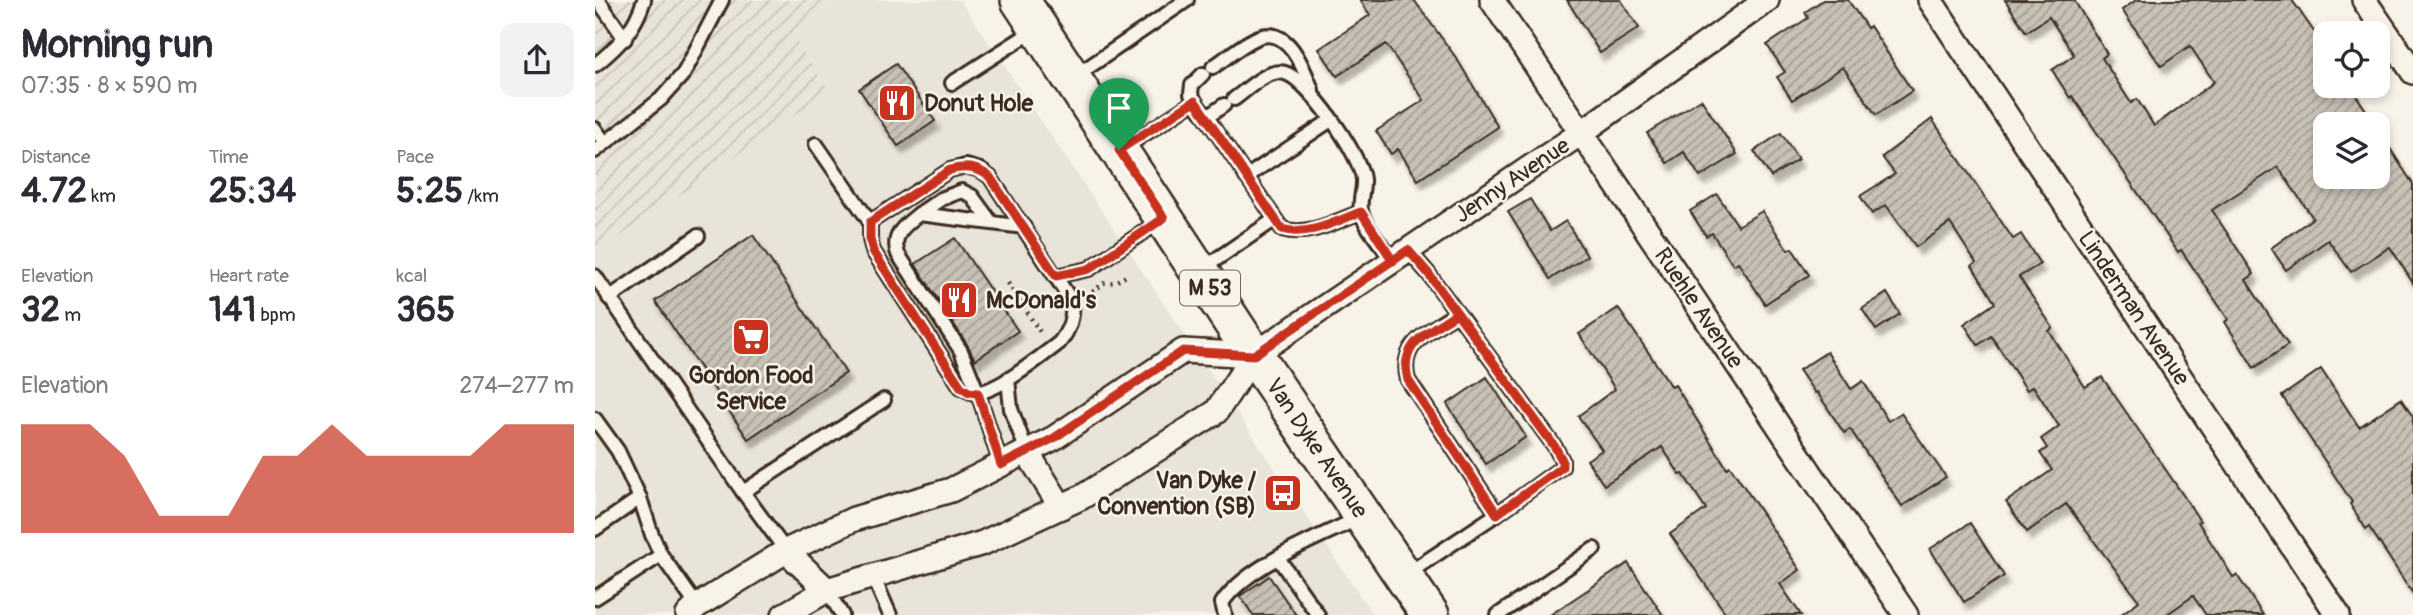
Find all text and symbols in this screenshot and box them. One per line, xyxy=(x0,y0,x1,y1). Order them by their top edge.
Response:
text: Morning run xyxy=(21,21,213,69)
map controls xyxy=(2313,21,2390,189)
button: locate xyxy=(2313,21,2390,98)
button: share xyxy=(500,23,574,97)
text: 07:35 · 8 × 590 m xyxy=(21,71,197,100)
pin xyxy=(1089,78,1149,150)
restaurant icon: Donut Hole xyxy=(876,82,918,124)
place label: Donut Hole xyxy=(924,89,1034,118)
icon: arrive xyxy=(1100,89,1138,127)
button: layers xyxy=(2313,112,2390,189)
street label: Jenny Avenue xyxy=(1449,130,1576,229)
text: Distance xyxy=(21,145,90,169)
text: Time xyxy=(209,145,248,169)
text: Pace xyxy=(396,145,434,169)
text: 4.72 xyxy=(21,169,87,213)
text: 25:34 xyxy=(209,169,296,213)
text: 5:25 xyxy=(396,169,463,213)
text: km xyxy=(87,184,116,208)
text: /km xyxy=(463,184,499,208)
street label: Linderman Avenue xyxy=(2072,225,2197,391)
street label: Ruehle Avenue xyxy=(1648,242,1750,374)
text: Elevation xyxy=(21,264,93,288)
text: Heart rate xyxy=(209,264,289,288)
text: kcal xyxy=(396,264,427,288)
road number: M 53 xyxy=(1180,270,1240,306)
restaurant icon: McDonald's xyxy=(938,279,980,321)
place label: McDonald's xyxy=(986,286,1097,315)
text: 32 xyxy=(21,288,60,332)
text: 141 xyxy=(209,288,256,332)
text: 365 xyxy=(396,288,455,332)
text: m xyxy=(60,303,81,327)
text: bpm xyxy=(256,303,296,327)
supermarket icon: Gordon Food Service xyxy=(730,316,772,358)
place label: Gordon Food Service xyxy=(689,361,813,416)
text: Elevation xyxy=(21,371,109,400)
text: 274–277 m xyxy=(459,371,574,400)
street label: Van Dyke Avenue xyxy=(1260,372,1375,524)
place label: Van Dyke / Convention (SB) xyxy=(1097,466,1257,521)
bus stop icon: Van Dyke / Convention (SB) xyxy=(1262,472,1304,514)

